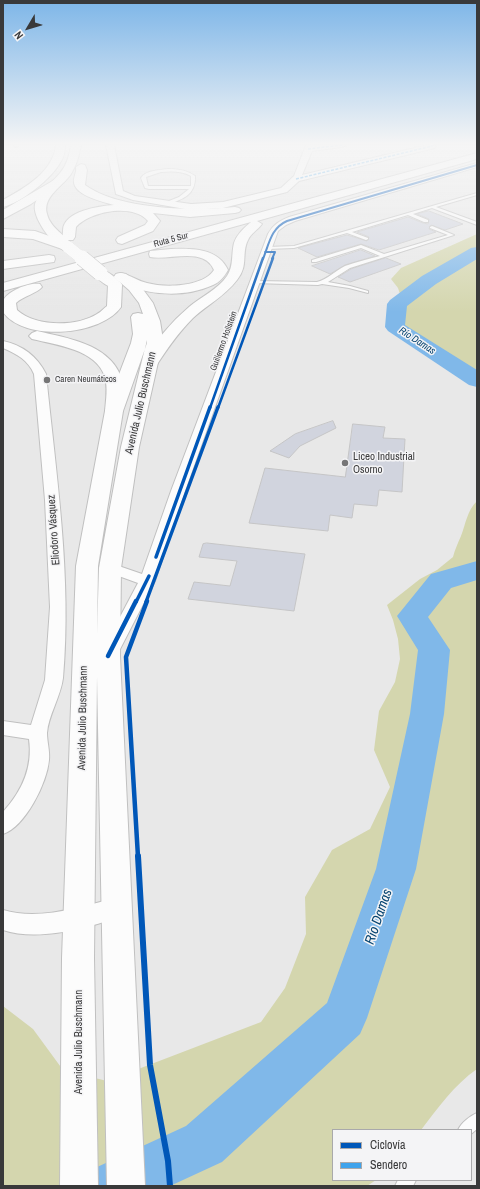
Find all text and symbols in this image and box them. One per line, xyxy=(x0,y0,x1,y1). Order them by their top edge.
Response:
north arrow xyxy=(8,8,48,48)
text: N xyxy=(11,29,26,42)
street label: Ruta 5 Sur xyxy=(153,230,189,250)
street label: Guillermo Hollstein xyxy=(208,310,240,372)
water label: Río Damas xyxy=(397,325,437,357)
street label: Avenida Julio Buschmann xyxy=(123,351,159,455)
marker: Caren Neumáticos xyxy=(42,375,52,385)
place label: Caren Neumáticos xyxy=(55,375,117,385)
place label: Liceo Industrial Osorno xyxy=(353,450,415,476)
marker: Liceo Industrial Osorno xyxy=(340,458,350,468)
street label: Eliodoro Vásquez xyxy=(45,494,63,566)
street label: Avenida Julio Buschmann xyxy=(75,666,91,770)
water label: Río Damas xyxy=(362,887,396,947)
street label: Avenida Julio Buschmann xyxy=(72,990,86,1094)
legend xyxy=(332,1129,472,1181)
text: Ciclovía xyxy=(370,1137,406,1153)
text: Sendero xyxy=(370,1157,407,1173)

